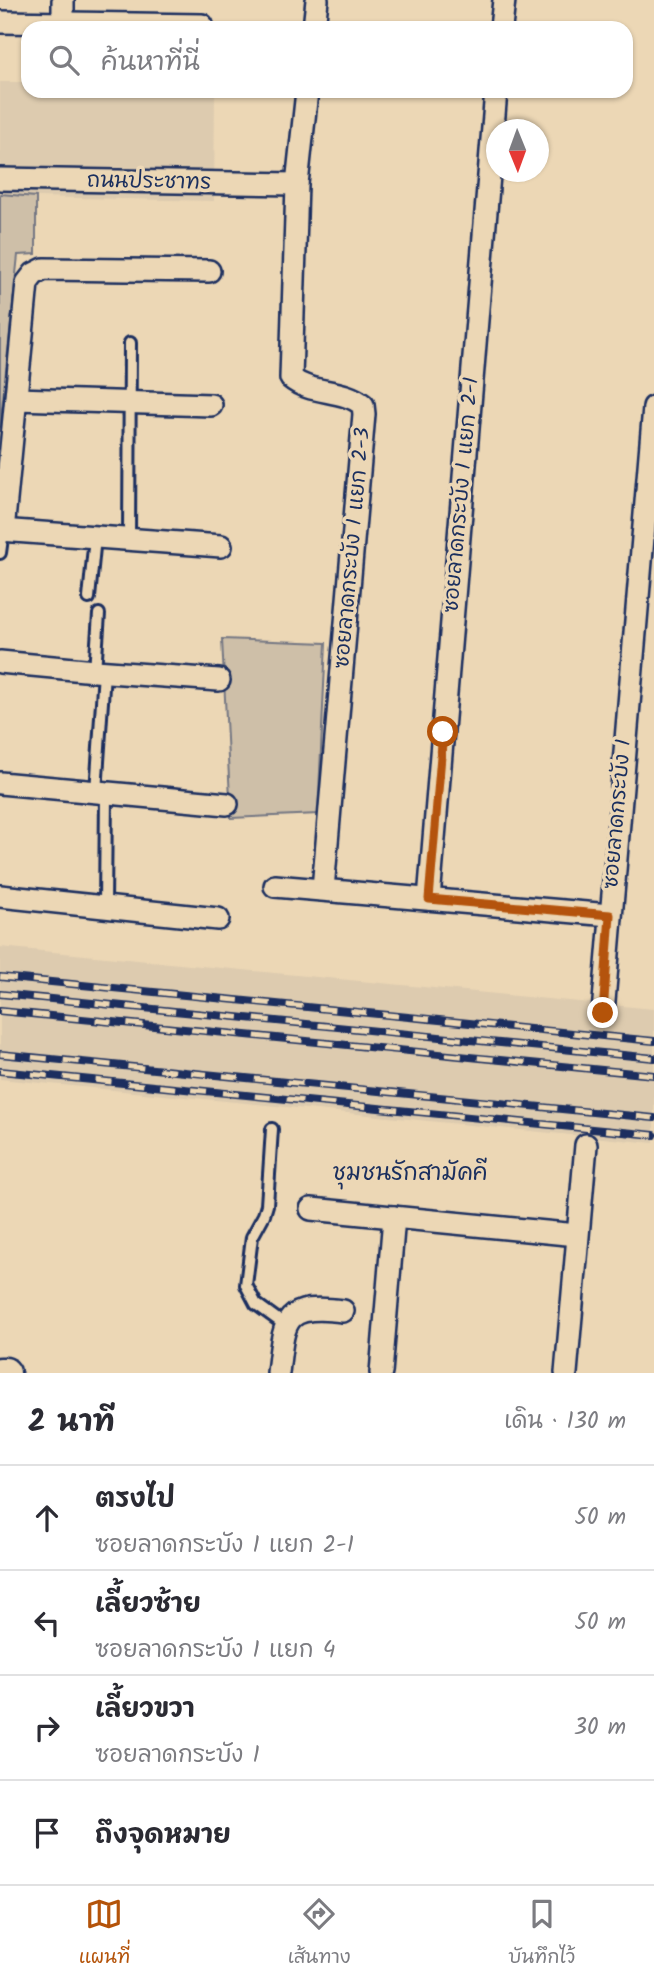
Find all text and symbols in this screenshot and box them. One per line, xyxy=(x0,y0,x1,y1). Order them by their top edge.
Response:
search box xyxy=(21,21,633,98)
icon: search xyxy=(45,41,83,79)
text: ค้นหาที่นี่ xyxy=(101,42,200,84)
north arrow xyxy=(486,119,549,182)
street label: ถนนประชาทร xyxy=(87,164,211,200)
street label: ซอยลาดกระบัง 1 แยก 2-1 xyxy=(435,376,489,614)
street label: ซอยลาดกระบัง 1 แยก 2-3 xyxy=(326,426,380,670)
route start xyxy=(427,716,458,747)
street label: ซอยลาดกระบัง 1 xyxy=(595,738,641,890)
route end xyxy=(587,997,618,1028)
district label: ชุมชนรักสามัคคี xyxy=(332,1156,488,1192)
text: 2 นาที xyxy=(28,1399,115,1447)
text: เดิน · 130 m xyxy=(504,1404,626,1440)
text: ตรงไป xyxy=(95,1479,175,1521)
icon: ahead xyxy=(28,1499,66,1537)
text: 50 m xyxy=(575,1500,626,1536)
text: ซอยลาดกระบัง 1 แยก 2-1 xyxy=(95,1528,354,1564)
text: เลี้ยวซ้าย xyxy=(95,1584,201,1626)
icon: left xyxy=(28,1604,66,1642)
text: 50 m xyxy=(575,1605,626,1641)
text: ซอยลาดกระบัง 1 แยก 4 xyxy=(95,1633,335,1669)
text: เลี้ยวขวา xyxy=(95,1689,195,1731)
icon: right xyxy=(28,1709,66,1747)
text: 30 m xyxy=(574,1710,626,1746)
text: ซอยลาดกระบัง 1 xyxy=(95,1738,260,1774)
icon: arrive xyxy=(28,1814,66,1852)
text: ถึงจุดหมาย xyxy=(95,1815,231,1857)
tab: แผนที่ xyxy=(79,1895,130,1973)
tab: เส้นทาง xyxy=(288,1895,351,1973)
tab: บันทึกไว้ xyxy=(508,1895,575,1973)

